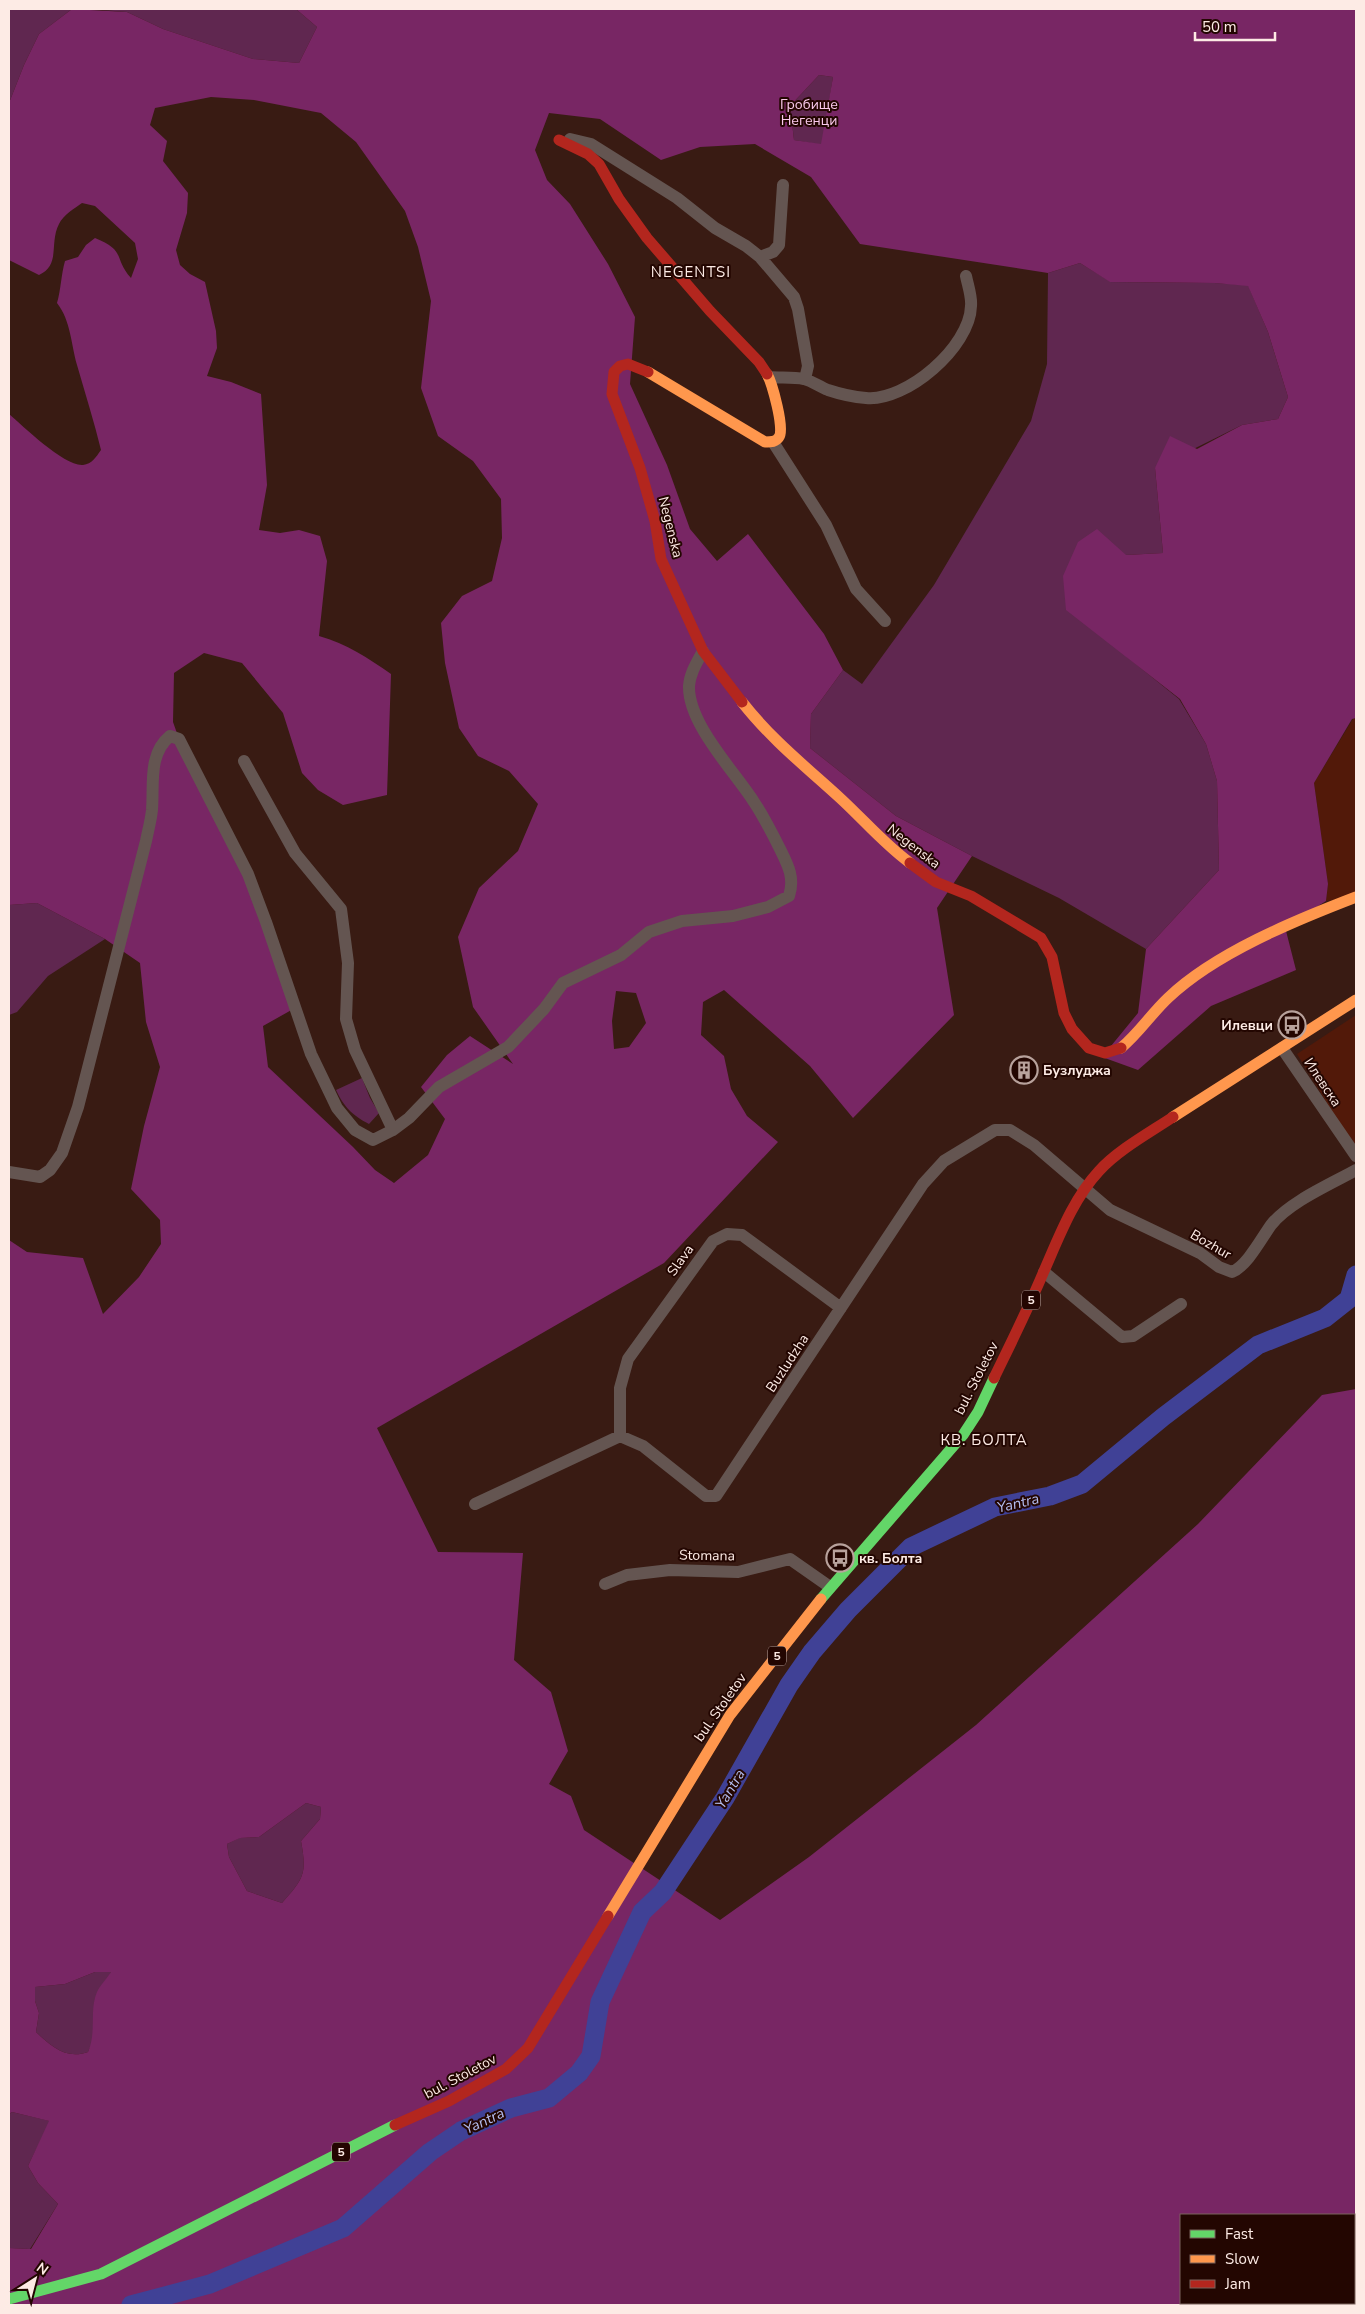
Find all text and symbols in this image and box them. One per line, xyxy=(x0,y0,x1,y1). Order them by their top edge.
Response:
scale bar xyxy=(1195,10,1275,42)
text: 50 m xyxy=(1202,17,1237,37)
park label: Гробище Негенци xyxy=(780,95,838,130)
district label: NEGENTSI xyxy=(651,262,731,282)
street label: Negenska xyxy=(654,495,687,560)
street label: Negenska xyxy=(883,820,944,873)
bus stop icon: Илевци xyxy=(1277,1010,1307,1040)
place label: Илевци xyxy=(1221,1016,1273,1035)
street label: Илевска xyxy=(1299,1054,1346,1110)
building icon: Бузлуджа xyxy=(1009,1055,1039,1085)
place label: Бузлуджа xyxy=(1043,1061,1111,1080)
street label: Bozhur xyxy=(1187,1225,1235,1264)
street label: Slava xyxy=(663,1241,698,1280)
road number: 5 xyxy=(1022,1290,1040,1310)
street label: Buzludzha xyxy=(762,1330,813,1396)
street label: bul. Stoletov xyxy=(950,1338,1003,1418)
district label: КВ. БОЛТА xyxy=(940,1430,1028,1450)
water label: Yantra xyxy=(995,1488,1041,1518)
bus stop icon: кв. Болта xyxy=(825,1543,855,1573)
street label: Stomana xyxy=(679,1546,735,1565)
place label: кв. Болта xyxy=(859,1549,922,1568)
road number: 5 xyxy=(768,1646,786,1665)
street label: bul. Stoletov xyxy=(690,1669,751,1745)
water label: Yantra xyxy=(710,1765,750,1812)
street label: bul. Stoletov xyxy=(421,2049,500,2103)
water label: Yantra xyxy=(460,2103,508,2139)
road number: 5 xyxy=(332,2142,350,2162)
legend xyxy=(1180,2214,1355,2304)
text: Fast xyxy=(1225,2224,1254,2244)
text: Slow xyxy=(1225,2249,1260,2269)
north arrow xyxy=(10,2254,60,2304)
text: N xyxy=(33,2258,52,2280)
text: Jam xyxy=(1224,2274,1251,2294)

